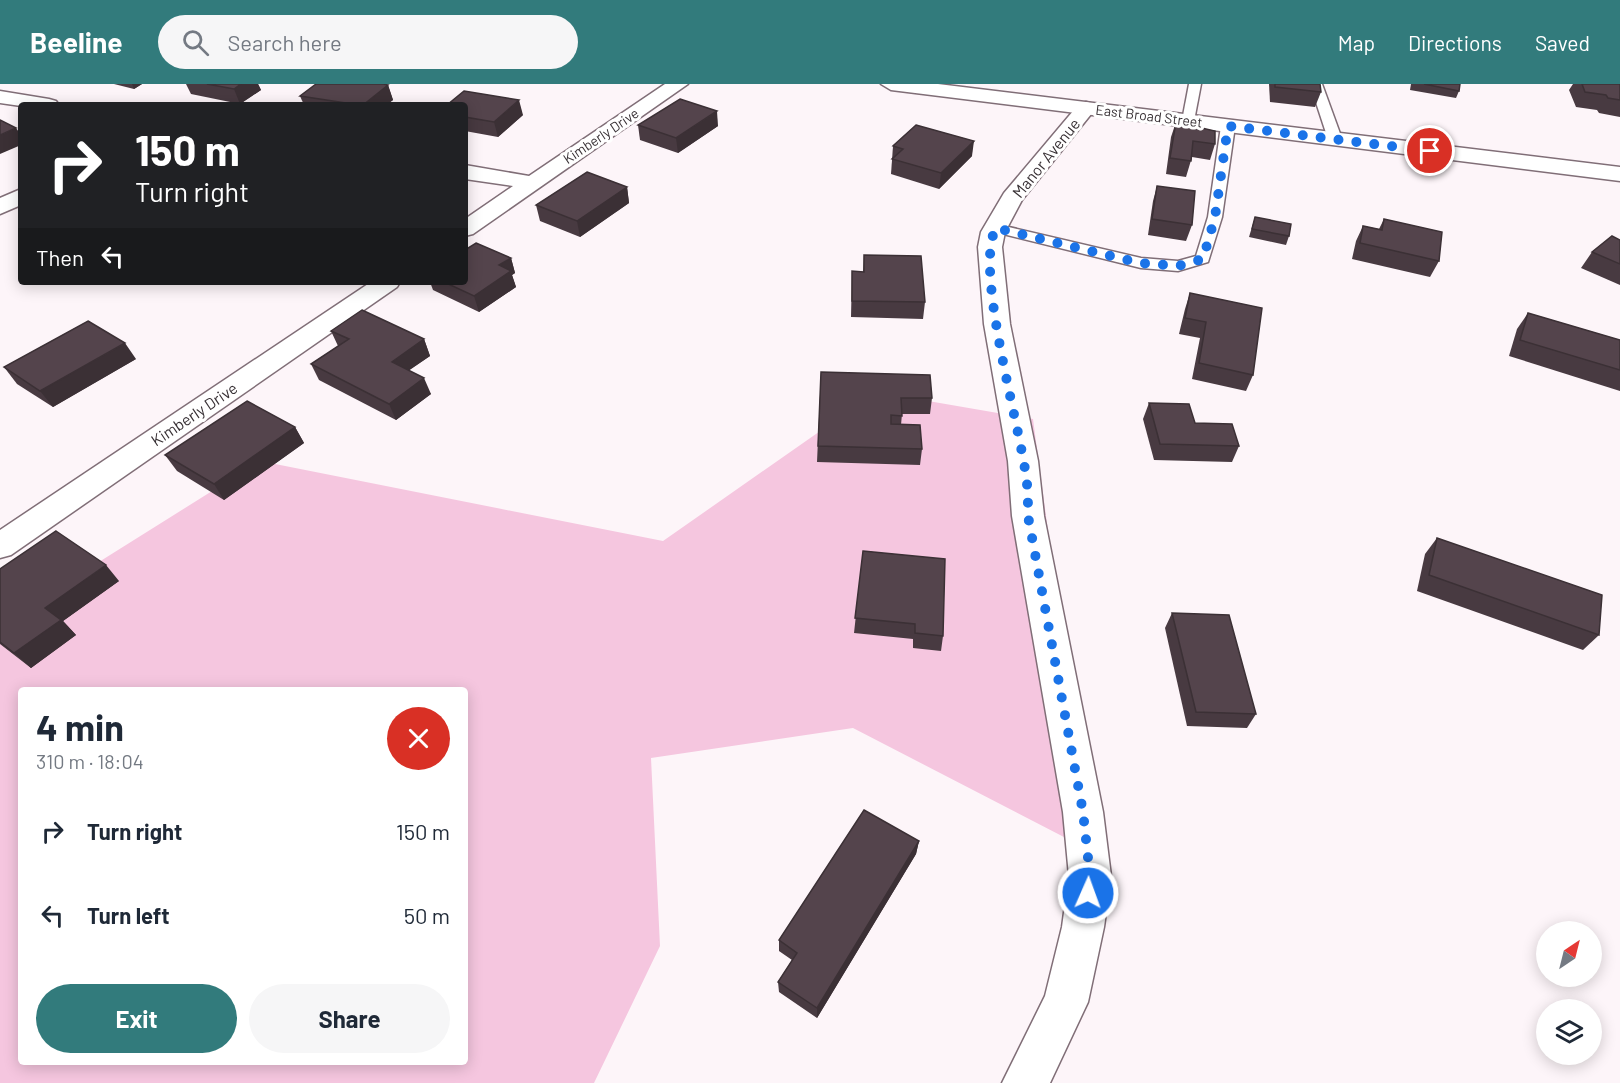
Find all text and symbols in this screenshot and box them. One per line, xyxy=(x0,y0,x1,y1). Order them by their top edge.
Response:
search box xyxy=(158,15,578,69)
text: Beeline xyxy=(30,25,122,59)
icon: search xyxy=(179,26,212,59)
text: Search here xyxy=(227,29,342,55)
text: Map xyxy=(1338,30,1375,55)
text: Directions xyxy=(1408,30,1502,55)
text: Saved xyxy=(1535,30,1590,55)
street label: East Broad Street xyxy=(1095,101,1203,130)
street label: Kimberly Drive xyxy=(560,104,642,167)
street label: Manor Avenue xyxy=(1008,114,1083,201)
text: 150 m xyxy=(135,124,240,174)
pin xyxy=(1404,125,1455,176)
icon: right xyxy=(36,126,114,204)
icon: arrive xyxy=(1413,134,1446,167)
text: Turn right xyxy=(135,175,249,207)
icon: left xyxy=(96,240,129,273)
text: Then xyxy=(36,244,84,270)
street label: Kimberly Drive xyxy=(147,378,240,449)
text: 4 min xyxy=(36,705,124,748)
button: close xyxy=(387,707,450,770)
text: 310 m · 18:04 xyxy=(36,749,144,773)
icon: right xyxy=(36,815,69,848)
text: Turn right xyxy=(87,818,182,844)
text: 150 m xyxy=(396,818,450,844)
position arrow xyxy=(1056,861,1120,925)
icon: left xyxy=(36,899,69,932)
text: Turn left xyxy=(87,902,170,928)
text: 50 m xyxy=(404,902,450,928)
north arrow xyxy=(1536,921,1602,987)
map controls xyxy=(1536,921,1602,1065)
button: Exit xyxy=(36,984,237,1053)
button: Share xyxy=(249,984,450,1053)
button: layers xyxy=(1536,999,1602,1065)

